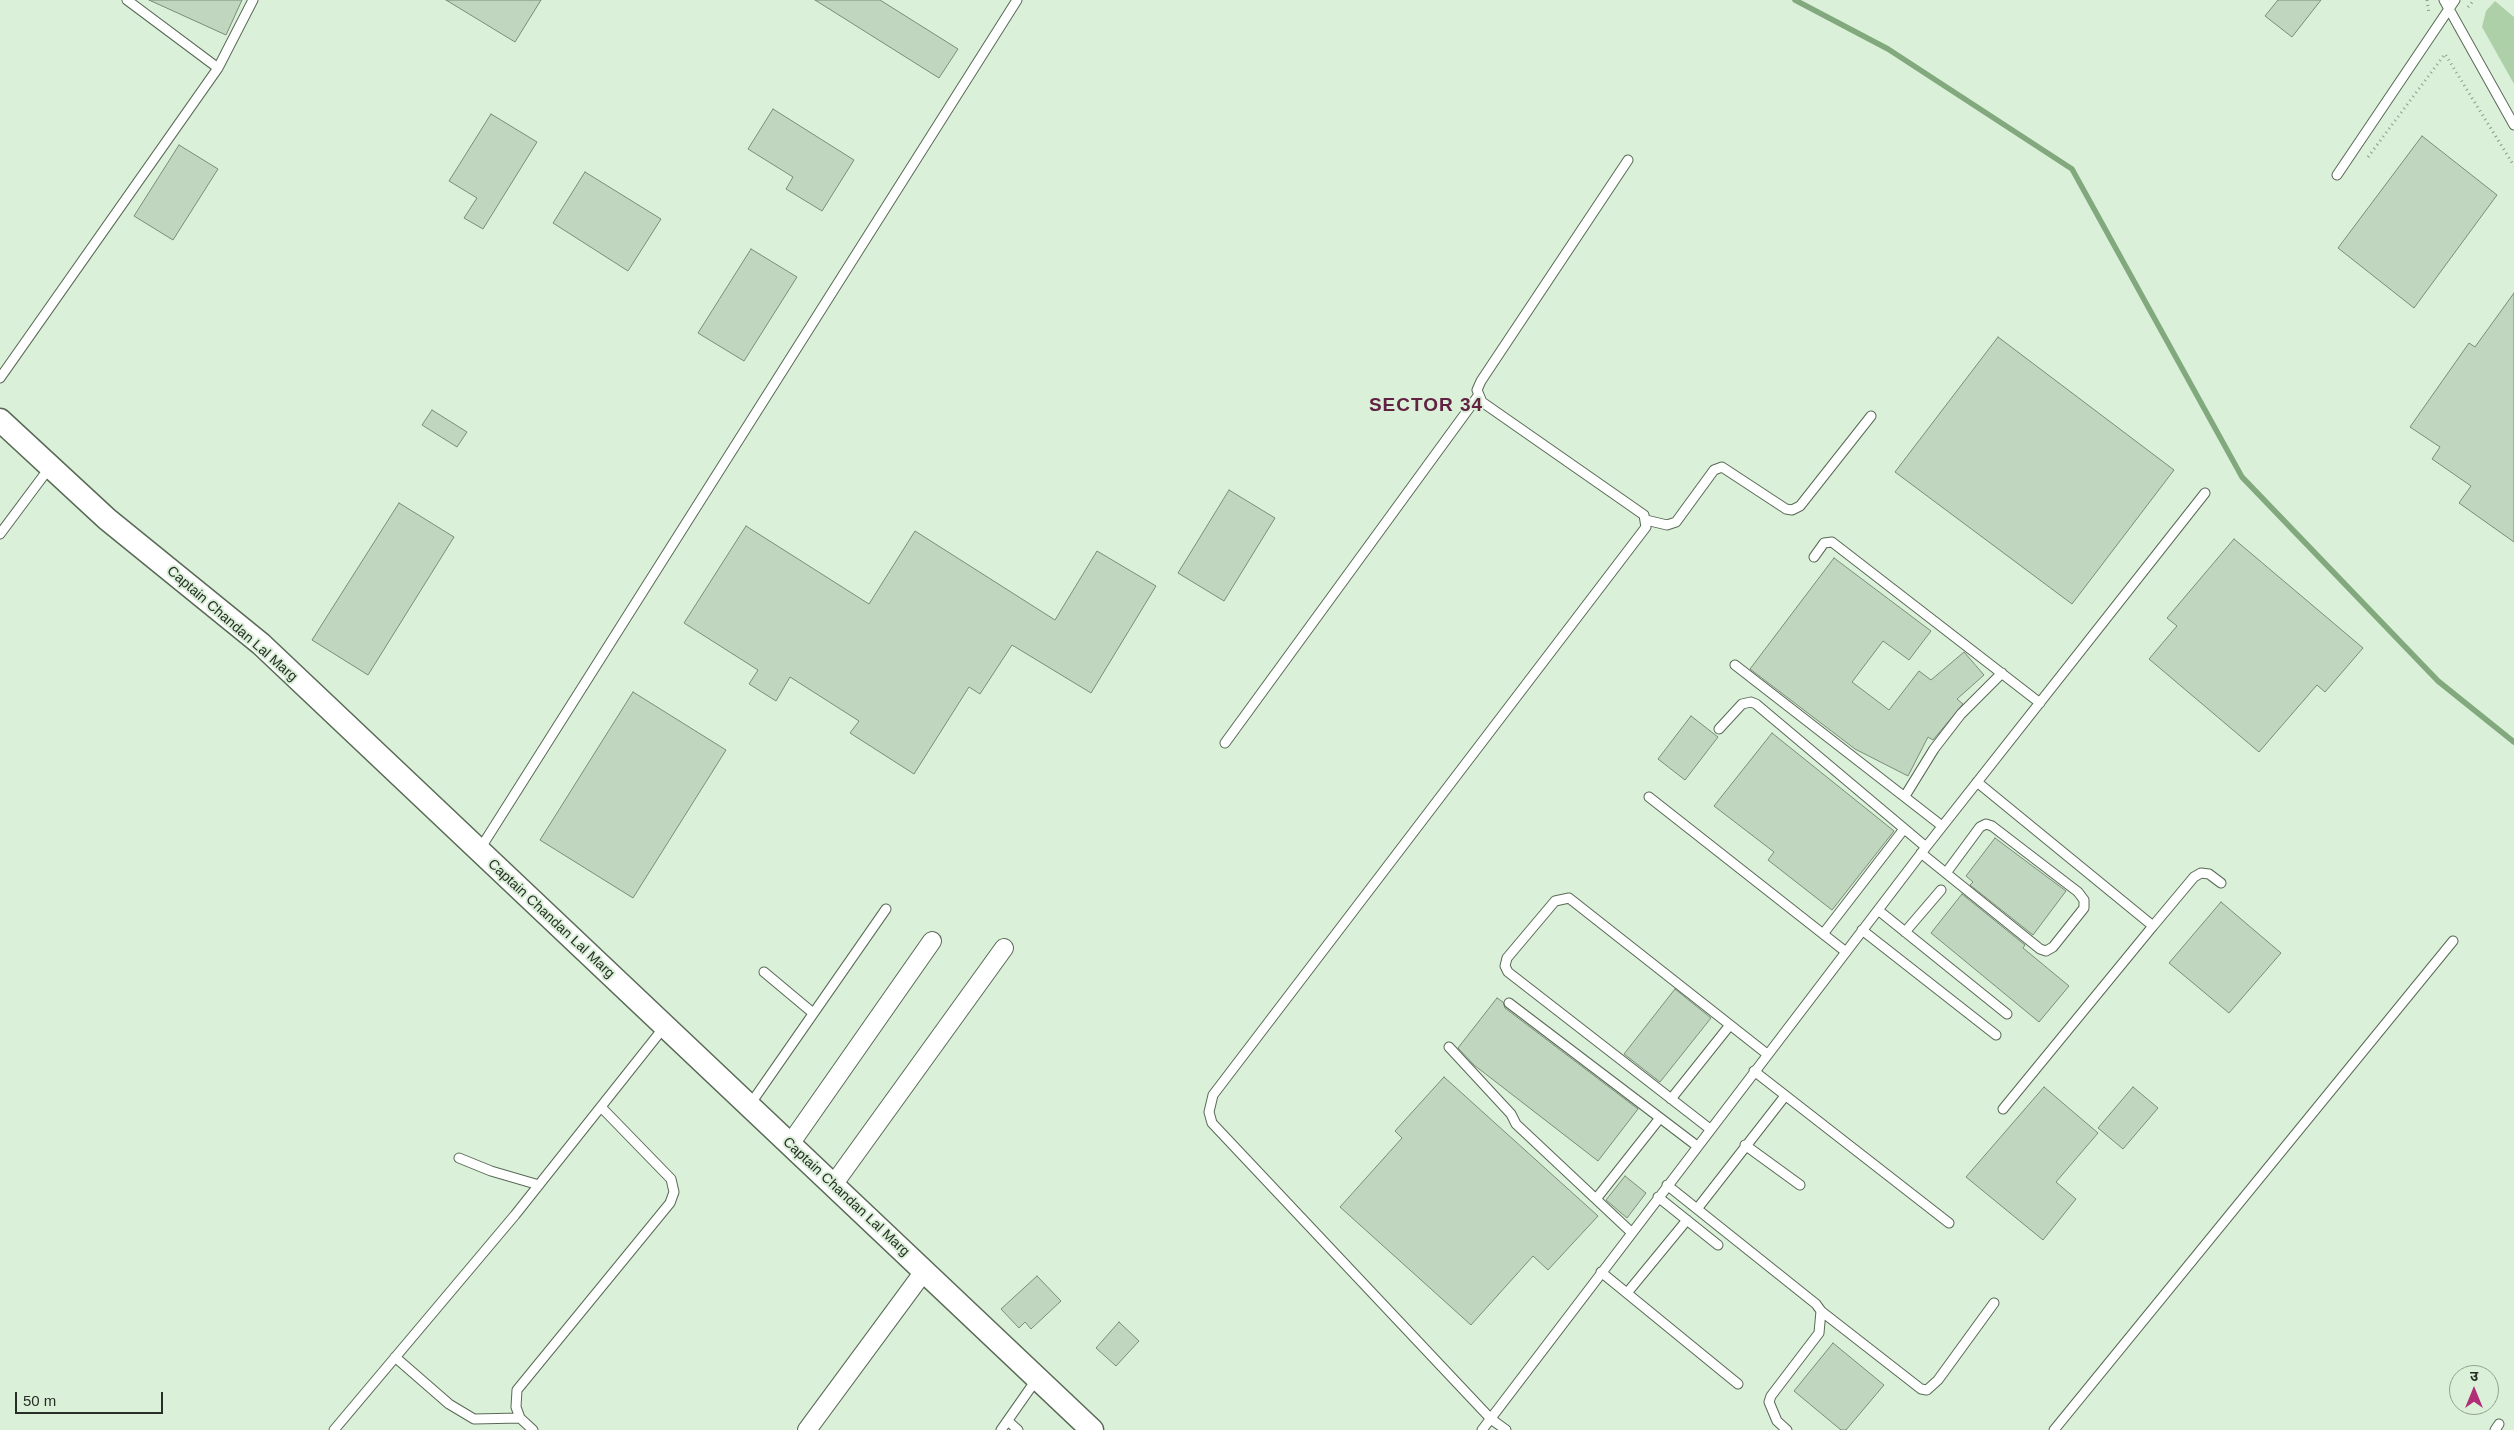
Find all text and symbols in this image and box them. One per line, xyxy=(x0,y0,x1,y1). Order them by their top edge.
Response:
district label: SECTOR 34 xyxy=(1368,395,1484,417)
street label: Captain Chandan Lal Marg xyxy=(163,563,301,685)
street label: Captain Chandan Lal Marg xyxy=(484,856,618,982)
street label: Captain Chandan Lal Marg xyxy=(779,1134,913,1260)
north arrow xyxy=(2449,1365,2499,1415)
text: उ xyxy=(2470,1368,2478,1384)
scale bar xyxy=(18,1382,165,1414)
text: 50 m xyxy=(23,1392,56,1409)

